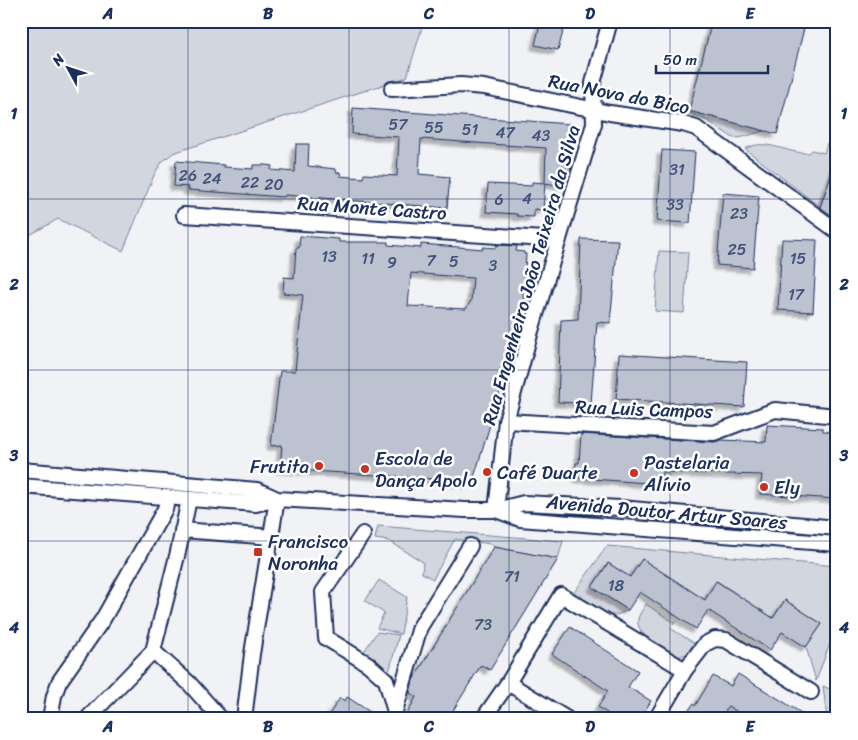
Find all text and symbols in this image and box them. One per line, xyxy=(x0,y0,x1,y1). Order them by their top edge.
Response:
text: A xyxy=(102,0,113,28)
text: B xyxy=(263,0,274,28)
text: C xyxy=(423,0,435,28)
text: D xyxy=(585,0,595,28)
text: E xyxy=(746,0,756,28)
north arrow xyxy=(42,42,92,92)
scale bar xyxy=(656,42,768,74)
text: 50 m xyxy=(663,47,698,73)
text: N xyxy=(45,48,71,72)
street label: Rua Nova do Bico xyxy=(546,64,693,124)
text: 1 xyxy=(11,99,18,128)
text: 1 xyxy=(841,99,848,128)
house number: 57 xyxy=(389,110,408,139)
house number: 55 xyxy=(424,113,444,142)
house number: 51 xyxy=(462,115,478,144)
house number: 47 xyxy=(495,118,515,147)
street label: Rua Engenheiro João Teixeira da Silva xyxy=(472,121,590,429)
house number: 43 xyxy=(532,121,551,150)
house number: 31 xyxy=(669,155,685,184)
house number: 26 xyxy=(179,161,197,190)
house number: 24 xyxy=(202,164,222,193)
house number: 22 xyxy=(241,168,259,197)
house number: 20 xyxy=(264,170,284,199)
house number: 4 xyxy=(522,184,532,213)
house number: 6 xyxy=(494,185,504,214)
street label: Rua Monte Castro xyxy=(296,186,448,230)
house number: 33 xyxy=(666,190,684,219)
house number: 23 xyxy=(730,199,748,228)
house number: 25 xyxy=(727,235,747,264)
house number: 13 xyxy=(321,242,337,271)
house number: 11 xyxy=(361,244,375,273)
house number: 15 xyxy=(790,244,807,273)
house number: 7 xyxy=(426,246,436,275)
house number: 5 xyxy=(449,247,459,276)
house number: 9 xyxy=(387,248,397,277)
house number: 3 xyxy=(489,251,498,280)
text: 2 xyxy=(8,270,19,299)
text: 2 xyxy=(838,270,849,299)
house number: 17 xyxy=(788,280,805,309)
street label: Rua Luis Campos xyxy=(575,390,714,428)
text: 3 xyxy=(9,441,19,470)
text: 3 xyxy=(839,441,849,470)
place label: Escola de Dança Apolo xyxy=(375,442,477,497)
place label: Pastelaria Alívio xyxy=(643,446,730,501)
place label: Frutita xyxy=(250,450,309,483)
place label: Café Duarte xyxy=(497,456,598,489)
marker: Frutita xyxy=(313,460,325,472)
marker: Escola de Dança Apolo xyxy=(359,463,371,475)
marker: Café Duarte xyxy=(481,466,493,478)
marker: Pastelaria Alívio xyxy=(628,467,640,479)
place label: Ely xyxy=(774,471,800,504)
marker: Ely xyxy=(758,481,770,493)
street label: Avenida Doutor Artur Soares xyxy=(544,485,789,539)
place label: Francisco Noronha xyxy=(268,525,348,580)
marker: Francisco Noronha xyxy=(252,546,264,558)
house number: 71 xyxy=(504,562,520,591)
house number: 18 xyxy=(608,571,625,600)
house number: 73 xyxy=(474,610,492,639)
text: 4 xyxy=(8,613,19,642)
text: 4 xyxy=(838,613,849,642)
text: A xyxy=(102,712,113,740)
text: B xyxy=(263,712,274,740)
text: C xyxy=(423,712,435,740)
text: D xyxy=(585,712,595,740)
text: E xyxy=(746,712,756,740)

